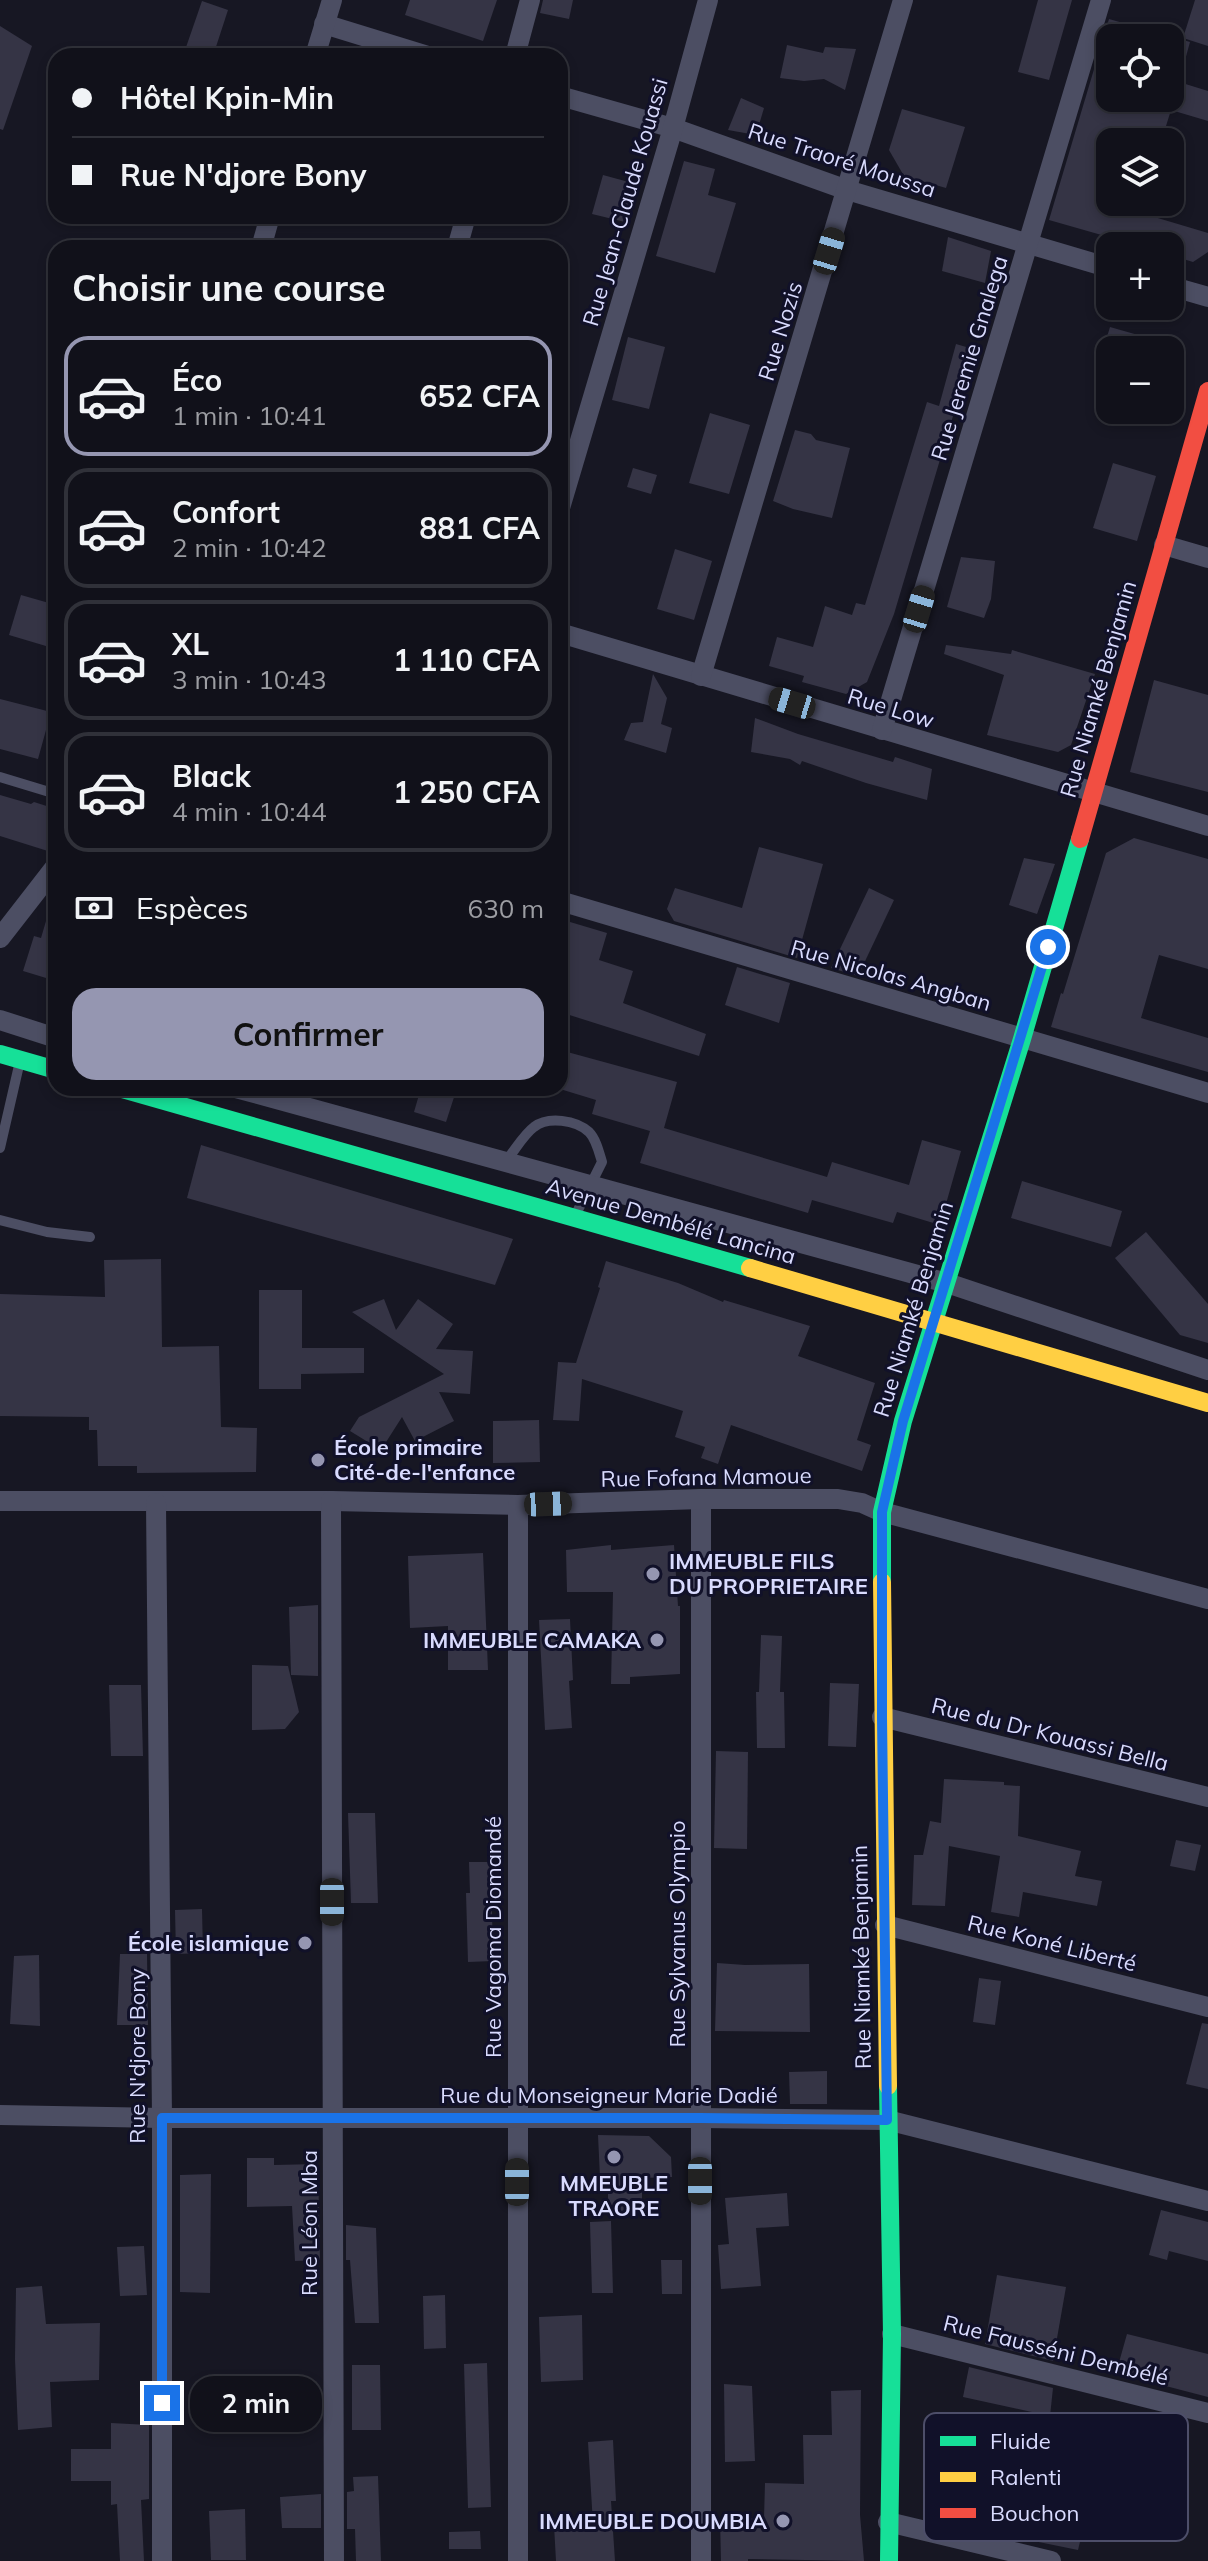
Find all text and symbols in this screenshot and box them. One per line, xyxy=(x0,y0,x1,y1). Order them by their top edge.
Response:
map controls xyxy=(1096,24,1184,424)
button: locate xyxy=(1096,24,1184,112)
street label: Rue Jean-Claude Kouassi xyxy=(576,75,674,329)
text: Hôtel Kpin-Min xyxy=(120,79,334,117)
street label: Rue Traoré Moussa xyxy=(745,116,939,204)
button: layers xyxy=(1096,128,1184,216)
text: Rue N'djore Bony xyxy=(120,156,367,194)
car xyxy=(811,225,847,277)
button: + xyxy=(1096,232,1184,320)
street label: Rue Jeremie Gnalega xyxy=(925,252,1013,464)
text: Choisir une course xyxy=(72,265,386,310)
street label: Rue Nozis xyxy=(752,278,808,384)
button: − xyxy=(1096,336,1184,424)
icon: car xyxy=(76,360,148,432)
text: Éco xyxy=(172,361,222,399)
text: 652 CFA xyxy=(419,377,540,415)
text: 1 min · 10:41 xyxy=(172,399,327,432)
icon: car xyxy=(76,492,148,564)
text: Confort xyxy=(172,493,280,531)
text: 881 CFA xyxy=(419,509,540,547)
text: 2 min · 10:42 xyxy=(172,531,327,564)
street label: Rue Niamké Benjamin xyxy=(1054,577,1142,801)
car xyxy=(901,583,937,635)
icon: car xyxy=(76,624,148,696)
text: XL xyxy=(172,625,209,663)
text: 1 110 CFA xyxy=(393,641,540,679)
text: 3 min · 10:43 xyxy=(172,663,327,696)
street label: Rue Low xyxy=(844,682,938,734)
car xyxy=(766,685,818,721)
icon: car xyxy=(76,756,148,828)
text: Black xyxy=(172,757,251,795)
text: 1 250 CFA xyxy=(393,773,540,811)
text: 4 min · 10:44 xyxy=(172,795,327,828)
icon: cash xyxy=(72,886,116,930)
text: Espèces xyxy=(136,889,248,927)
text: 630 m xyxy=(468,892,544,925)
route start xyxy=(1030,929,1066,965)
street label: Rue Nicolas Angban xyxy=(788,933,994,1017)
button: Confirmer xyxy=(72,988,544,1080)
street label: Avenue Dembélé Lancina xyxy=(543,1172,799,1270)
street label: Rue Niamké Benjamin xyxy=(867,1198,959,1420)
place label: École primaire Cité-de-l'enfance xyxy=(334,1433,515,1486)
marker: École primaire Cité-de-l'enfance xyxy=(309,1451,327,1469)
street label: Rue Fofana Mamoue xyxy=(600,1461,812,1493)
car xyxy=(524,1491,572,1517)
place label: IMMEUBLE FILS DU PROPRIETAIRE xyxy=(669,1547,868,1600)
marker: IMMEUBLE FILS DU PROPRIETAIRE xyxy=(644,1565,662,1583)
place label: IMMEUBLE CAMAKA xyxy=(423,1626,641,1654)
marker: IMMEUBLE CAMAKA xyxy=(648,1631,666,1649)
street label: Rue du Dr Kouassi Bella xyxy=(929,1691,1171,1777)
street label: Rue Vagoma Diomandé xyxy=(479,1816,507,2058)
street label: Rue Sylvanus Olympio xyxy=(663,1820,691,2048)
street label: Rue Niamké Benjamin xyxy=(845,1845,877,2069)
car xyxy=(320,1878,344,1926)
street label: Rue Koné Liberté xyxy=(965,1908,1139,1978)
place label: École islamique xyxy=(128,1929,289,1957)
marker: École islamique xyxy=(296,1934,314,1952)
street label: Rue N'djore Bony xyxy=(123,1968,151,2144)
street label: Rue du Monseigneur Marie Dadié xyxy=(440,2081,778,2109)
marker: MMEUBLE TRAORE xyxy=(605,2148,623,2166)
street label: Rue Léon Mba xyxy=(295,2150,323,2296)
car xyxy=(688,2157,712,2205)
car xyxy=(505,2158,529,2206)
place label: MMEUBLE TRAORE xyxy=(560,2169,668,2222)
street label: Rue Fausséni Dembélé xyxy=(940,2308,1172,2392)
callout: 2 min xyxy=(190,2375,322,2431)
route end xyxy=(144,2385,180,2421)
text: 2 min xyxy=(222,2387,290,2420)
legend xyxy=(924,2413,1188,2541)
text: Fluide xyxy=(990,2427,1051,2455)
text: Ralenti xyxy=(990,2463,1061,2491)
text: Bouchon xyxy=(990,2499,1079,2527)
place label: IMMEUBLE DOUMBIA xyxy=(539,2507,767,2535)
marker: IMMEUBLE DOUMBIA xyxy=(774,2512,792,2530)

